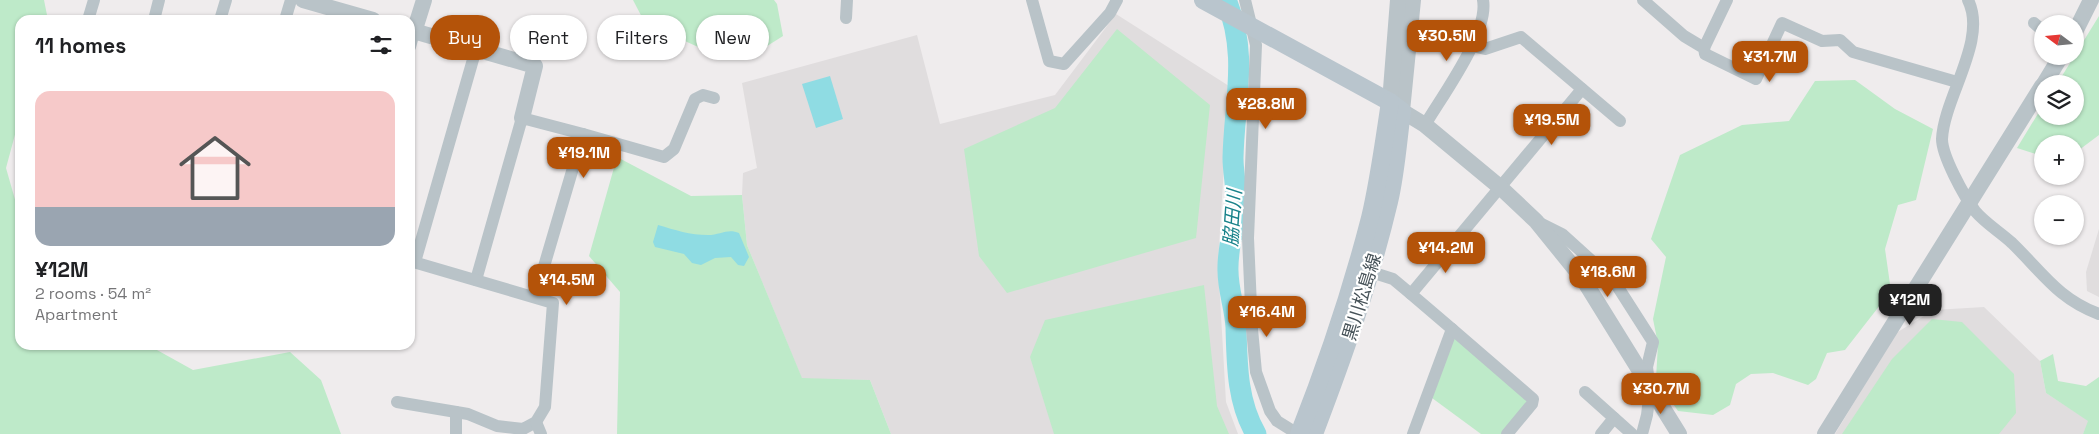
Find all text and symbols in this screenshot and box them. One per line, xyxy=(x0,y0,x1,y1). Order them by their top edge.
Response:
chip: Buy xyxy=(430,15,500,60)
chip: Rent xyxy=(510,15,587,60)
chip: Filters xyxy=(597,15,686,60)
chip: New xyxy=(696,15,769,60)
north arrow xyxy=(2034,15,2084,65)
map controls xyxy=(2034,15,2084,245)
pin: ¥30.5M xyxy=(1406,20,1488,62)
text: ¥30.5M xyxy=(1418,25,1476,46)
icon: filters xyxy=(367,31,395,59)
text: 11 homes xyxy=(35,32,126,59)
pin: ¥31.7M xyxy=(1729,41,1811,83)
text: ¥31.7M xyxy=(1743,46,1797,67)
button: layers xyxy=(2034,75,2084,125)
pin: ¥28.8M xyxy=(1225,88,1307,130)
text: ¥28.8M xyxy=(1237,93,1295,114)
pin: ¥19.5M xyxy=(1511,104,1593,146)
text: ¥19.5M xyxy=(1524,109,1580,130)
icon: home xyxy=(170,123,260,213)
button: + xyxy=(2034,135,2084,185)
pin: ¥19.1M xyxy=(543,136,625,179)
text: ¥19.1M xyxy=(558,142,610,163)
water label: 脇田川 xyxy=(1218,187,1247,247)
button: − xyxy=(2034,195,2084,245)
pin: ¥14.2M xyxy=(1405,232,1487,274)
text: ¥14.2M xyxy=(1418,237,1474,258)
street label: 黒川松島線 xyxy=(1337,250,1386,343)
text: ¥12M xyxy=(35,256,89,283)
pin: ¥18.6M xyxy=(1567,256,1649,298)
text: ¥18.6M xyxy=(1580,261,1636,282)
pin: ¥14.5M xyxy=(526,264,608,306)
text: ¥14.5M xyxy=(539,269,595,290)
text: 2 rooms · 54 m² xyxy=(35,283,151,304)
pin: ¥12M xyxy=(1880,284,1940,326)
text: ¥12M xyxy=(1890,289,1930,310)
pin: ¥16.4M xyxy=(1226,296,1308,338)
text: ¥16.4M xyxy=(1239,301,1295,322)
text: Apartment xyxy=(35,304,118,325)
pin: ¥30.7M xyxy=(1620,372,1702,415)
text: ¥30.7M xyxy=(1632,378,1690,399)

